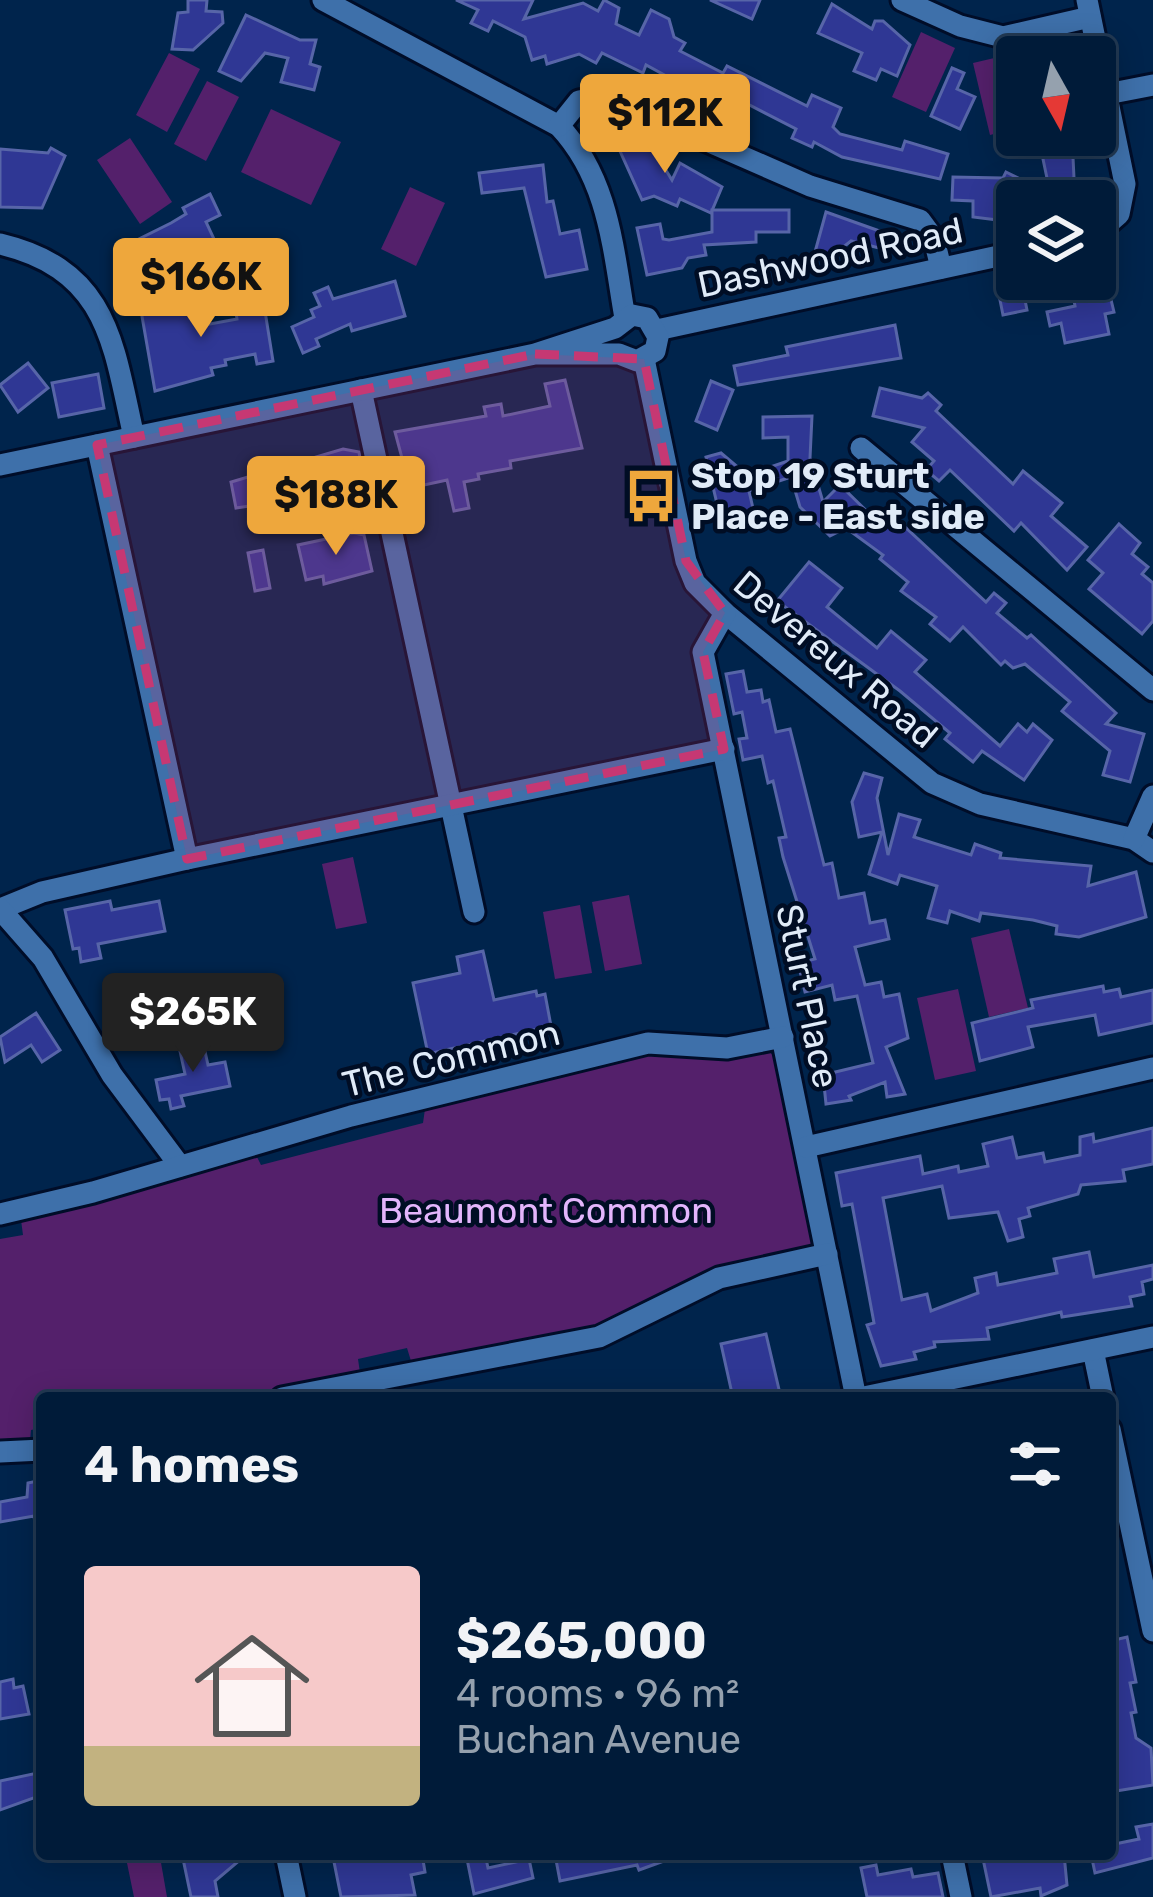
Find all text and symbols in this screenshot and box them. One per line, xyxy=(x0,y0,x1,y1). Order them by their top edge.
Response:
north arrow xyxy=(996,36,1116,156)
map controls xyxy=(996,36,1116,300)
pin: $112K xyxy=(581,74,749,176)
text: $112K xyxy=(607,90,723,136)
button: layers xyxy=(996,180,1116,300)
street label: Dashwood Road xyxy=(694,208,967,307)
pin: $166K xyxy=(117,238,285,340)
text: $166K xyxy=(140,254,262,300)
place label: Stop 19 Sturt Place - East side xyxy=(691,454,985,538)
pin: $188K xyxy=(252,456,420,558)
bus stop icon: Stop 19 Sturt Place - East side xyxy=(622,467,680,525)
text: $188K xyxy=(274,472,398,518)
street label: Devereux Road xyxy=(725,562,946,757)
street label: Sturt Place xyxy=(767,900,848,1092)
pin: $265K xyxy=(109,973,277,1075)
text: $265K xyxy=(129,989,257,1035)
street label: The Common xyxy=(338,1011,564,1106)
park label: Beaumont Common xyxy=(379,1189,713,1232)
icon: filters xyxy=(1002,1431,1068,1497)
text: 4 homes xyxy=(84,1434,299,1495)
text: $265,000 xyxy=(456,1610,707,1671)
icon: home xyxy=(180,1614,324,1758)
text: 4 rooms · 96 m² xyxy=(456,1671,739,1717)
text: Buchan Avenue xyxy=(456,1717,741,1763)

